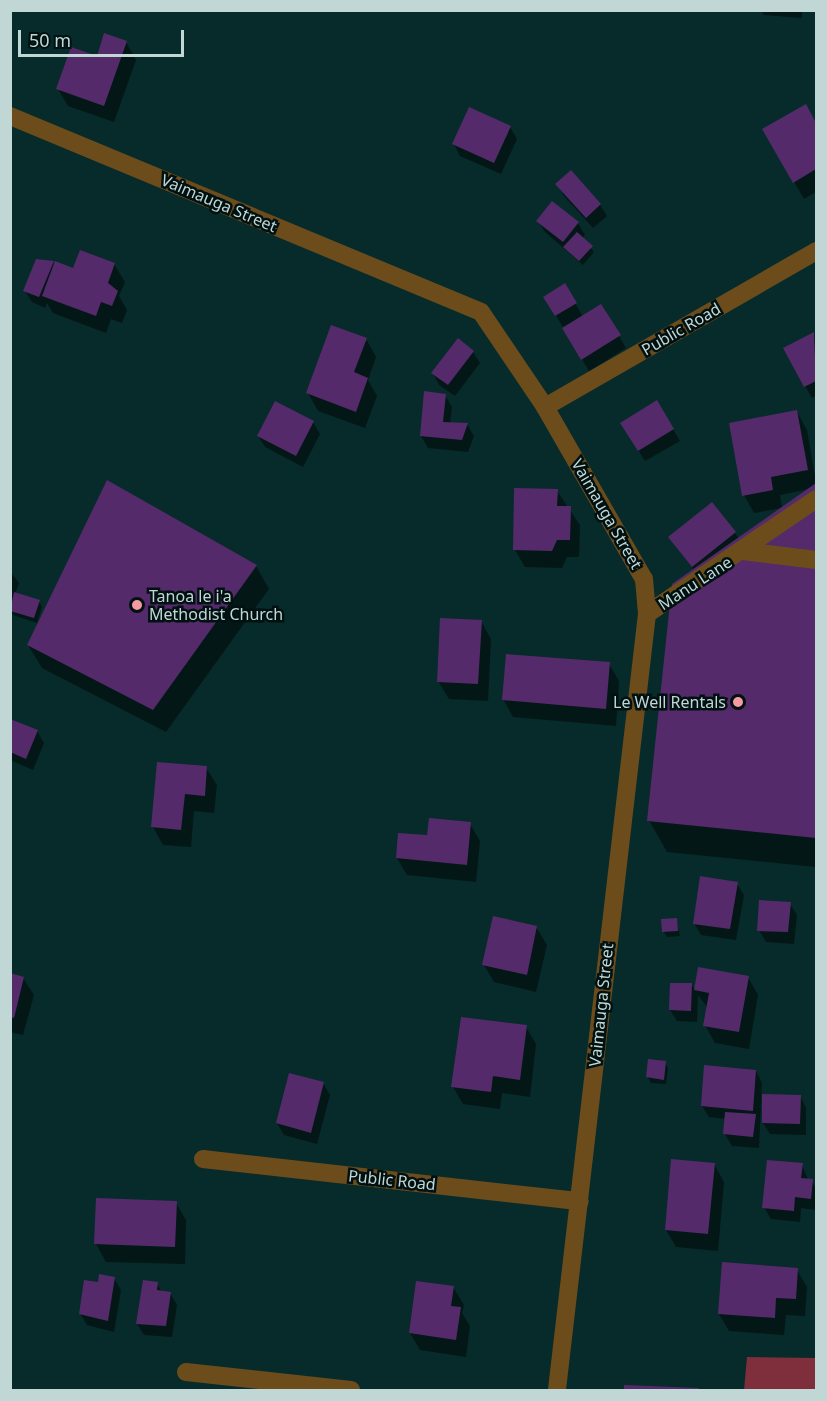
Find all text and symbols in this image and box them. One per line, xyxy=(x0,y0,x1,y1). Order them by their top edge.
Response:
scale bar xyxy=(21,18,188,56)
text: 50 m xyxy=(29,28,71,52)
street label: Vaimauga Street xyxy=(158,170,280,236)
street label: Public Road xyxy=(638,299,724,359)
street label: Vaimauga Street xyxy=(568,456,646,572)
street label: Manu Lane xyxy=(655,552,735,614)
place label: Tanoa le i'a Methodist Church xyxy=(149,586,283,624)
marker: Tanoa le i'a Methodist Church xyxy=(130,598,144,612)
place label: Le Well Rentals xyxy=(613,692,726,712)
marker: Le Well Rentals xyxy=(731,695,745,709)
street label: Vaimauga Street xyxy=(585,942,617,1068)
street label: Public Road xyxy=(347,1166,437,1194)

